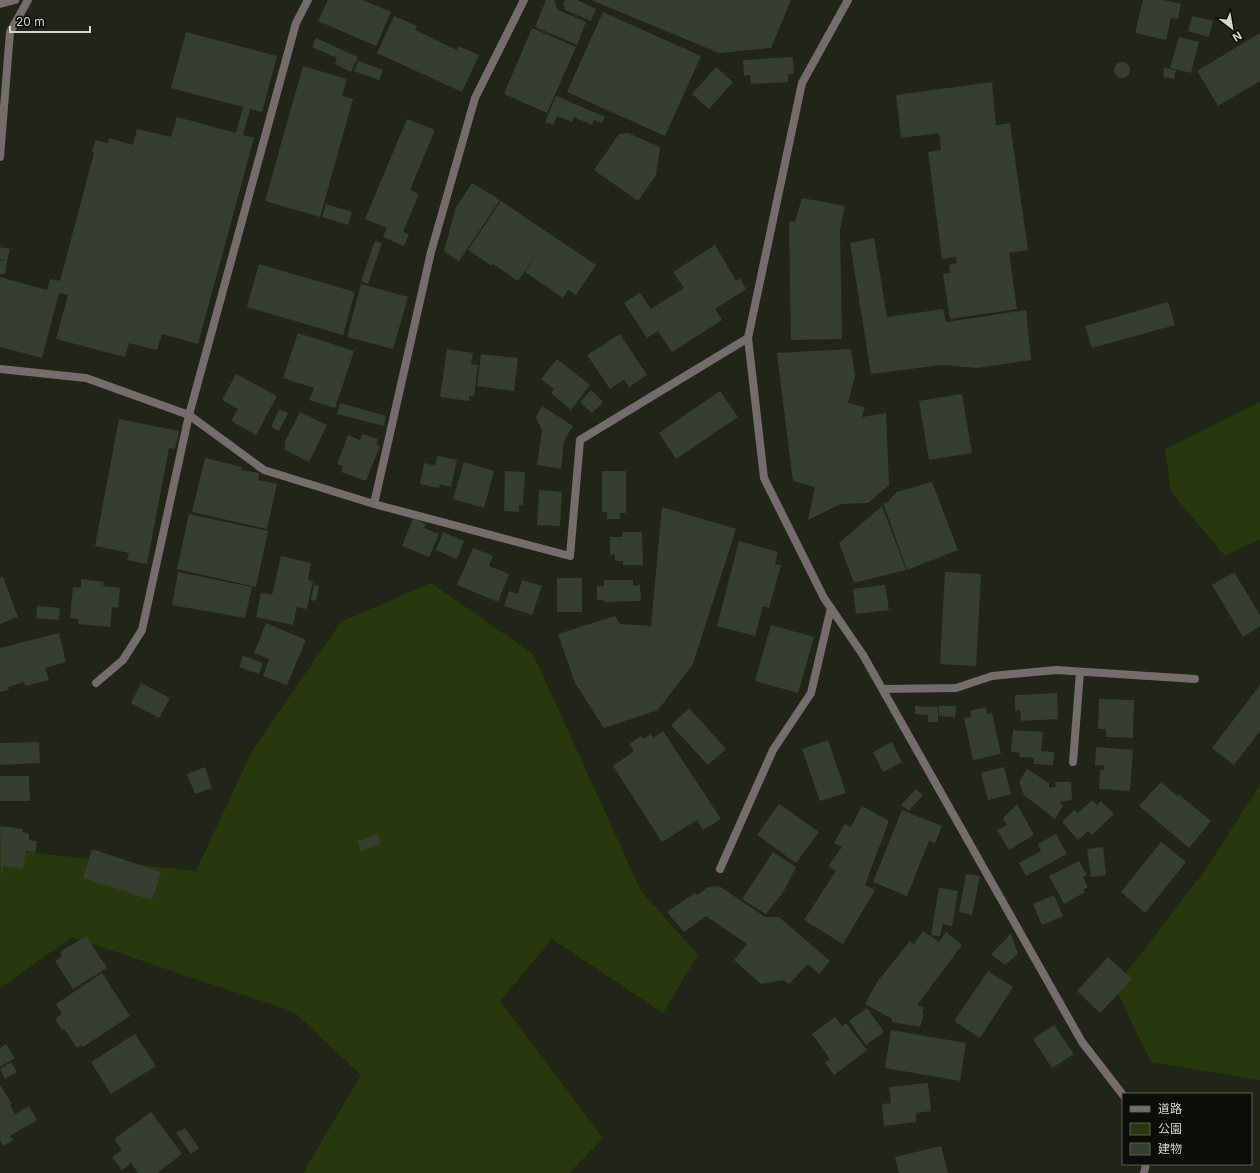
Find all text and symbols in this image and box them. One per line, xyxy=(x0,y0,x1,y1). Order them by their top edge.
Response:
scale bar xyxy=(10,8,90,34)
north arrow xyxy=(1212,8,1252,48)
text: 20 m xyxy=(16,14,45,29)
text: N xyxy=(1230,28,1244,45)
legend xyxy=(1122,1093,1252,1165)
text: 道路 xyxy=(1158,1101,1182,1116)
text: 公園 xyxy=(1158,1121,1182,1136)
text: 建物 xyxy=(1158,1141,1182,1156)

